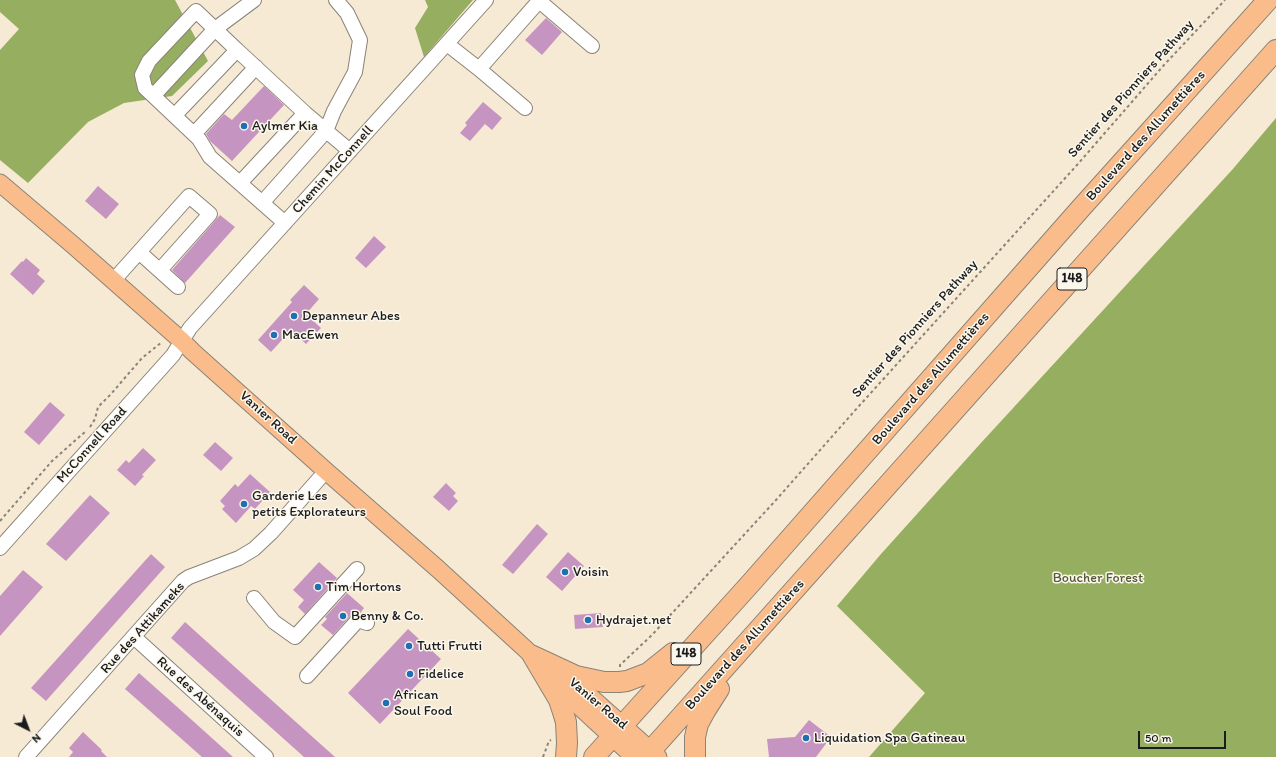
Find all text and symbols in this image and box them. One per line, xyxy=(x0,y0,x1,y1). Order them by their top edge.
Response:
street label: Sentier des Pionniers Pathway xyxy=(1065,17,1197,161)
street label: Boulevard des Allumettières xyxy=(1083,67,1209,205)
place label: Aylmer Kia xyxy=(252,118,318,134)
marker: Aylmer Kia xyxy=(239,121,249,131)
street label: Chemin McConnell xyxy=(289,122,377,218)
street label: Sentier des Pionniers Pathway xyxy=(849,257,981,401)
road number: 148 xyxy=(1057,268,1087,290)
place label: Depanneur Abes xyxy=(302,308,400,324)
street label: Boulevard des Allumettières xyxy=(869,309,993,449)
marker: Depanneur Abes xyxy=(289,311,299,321)
place label: MacEwen xyxy=(282,327,339,343)
marker: MacEwen xyxy=(269,330,279,340)
street label: Vanier Road xyxy=(236,388,300,448)
street label: McConnell Road xyxy=(53,403,131,487)
place label: Garderie Les petits Explorateurs xyxy=(252,488,366,520)
marker: Garderie Les petits Explorateurs xyxy=(239,499,249,509)
place label: Voisin xyxy=(573,564,609,580)
marker: Voisin xyxy=(560,567,570,577)
park label: Boucher Forest xyxy=(1053,570,1143,586)
street label: Boulevard des Allumettières xyxy=(682,576,808,714)
street label: Rue des Attikameks xyxy=(97,579,189,677)
place label: Tim Hortons xyxy=(326,579,401,595)
marker: Tim Hortons xyxy=(313,582,323,592)
place label: Benny & Co. xyxy=(351,608,424,624)
marker: Benny & Co. xyxy=(338,611,348,621)
place label: Hydrajet.net xyxy=(596,612,671,628)
marker: Hydrajet.net xyxy=(583,615,593,625)
place label: Tutti Frutti xyxy=(417,638,482,654)
marker: Tutti Frutti xyxy=(404,641,414,651)
road number: 148 xyxy=(671,643,701,665)
street label: Rue des Abénaquis xyxy=(153,653,247,741)
place label: Fidelice xyxy=(418,666,464,682)
marker: Fidelice xyxy=(405,669,415,679)
street label: Vanier Road xyxy=(565,674,631,734)
place label: African Soul Food xyxy=(394,687,453,720)
marker: African Soul Food xyxy=(381,698,391,708)
north arrow xyxy=(8,709,48,749)
scale bar xyxy=(1140,723,1228,749)
place label: Liquidation Spa Gatineau xyxy=(814,730,965,746)
text: N xyxy=(29,731,43,746)
text: 50 m xyxy=(1145,731,1171,745)
marker: Liquidation Spa Gatineau xyxy=(801,733,811,743)

